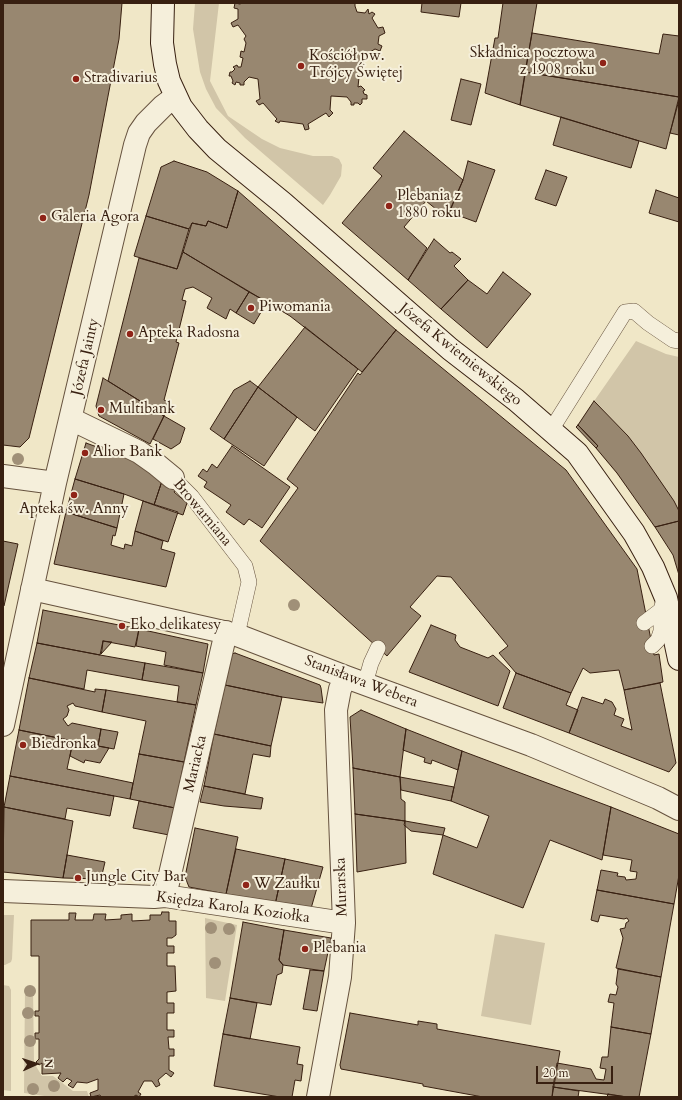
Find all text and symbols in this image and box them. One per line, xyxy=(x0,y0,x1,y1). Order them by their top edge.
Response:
place label: Składnica pocztowa z 1908 roku xyxy=(470,45,595,80)
place label: Kościół pw. Trójcy Świętej xyxy=(309,48,403,83)
marker: Składnica pocztowa z 1908 roku xyxy=(598,58,608,68)
marker: Kościół pw. Trójcy Świętej xyxy=(296,61,306,71)
place label: Stradivarius xyxy=(84,70,157,88)
marker: Stradivarius xyxy=(71,74,81,84)
place label: Plebania z 1880 roku xyxy=(397,188,462,223)
marker: Plebania z 1880 roku xyxy=(384,201,394,211)
place label: Galeria Agora xyxy=(51,209,139,227)
marker: Galeria Agora xyxy=(38,213,48,223)
place label: Piwomania xyxy=(259,299,331,317)
street label: Józefa Kwietniewskiego xyxy=(395,300,525,410)
marker: Piwomania xyxy=(246,303,256,313)
street label: Józefa Jainty xyxy=(68,317,104,397)
place label: Apteka Radosna xyxy=(138,325,240,343)
marker: Apteka Radosna xyxy=(125,329,135,339)
place label: Multibank xyxy=(109,401,175,419)
marker: Multibank xyxy=(96,405,106,415)
place label: Alior Bank xyxy=(93,444,163,462)
marker: Alior Bank xyxy=(80,448,90,458)
street label: Browarniana xyxy=(169,476,235,550)
marker: Apteka św. Anny xyxy=(69,490,79,500)
place label: Apteka św. Anny xyxy=(19,501,129,519)
place label: Eko delikatesy xyxy=(130,617,221,635)
marker: Eko delikatesy xyxy=(117,621,127,631)
street label: Stanisława Webera xyxy=(302,652,420,712)
street label: Mariacka xyxy=(181,734,211,794)
place label: Biedronka xyxy=(31,736,97,754)
marker: Biedronka xyxy=(18,740,28,750)
street label: Murarska xyxy=(332,857,352,917)
place label: Jungle City Bar xyxy=(86,869,185,887)
marker: Jungle City Bar xyxy=(73,873,83,883)
place label: W Zaułku xyxy=(254,876,320,894)
marker: W Zaułku xyxy=(241,880,251,890)
street label: Księdza Karola Koziołka xyxy=(155,888,311,928)
place label: Plebania xyxy=(313,940,366,958)
marker: Plebania xyxy=(300,944,310,954)
north arrow xyxy=(16,1044,56,1084)
text: N xyxy=(41,1058,56,1068)
scale bar xyxy=(538,1058,615,1084)
text: 20 m xyxy=(543,1065,569,1081)

